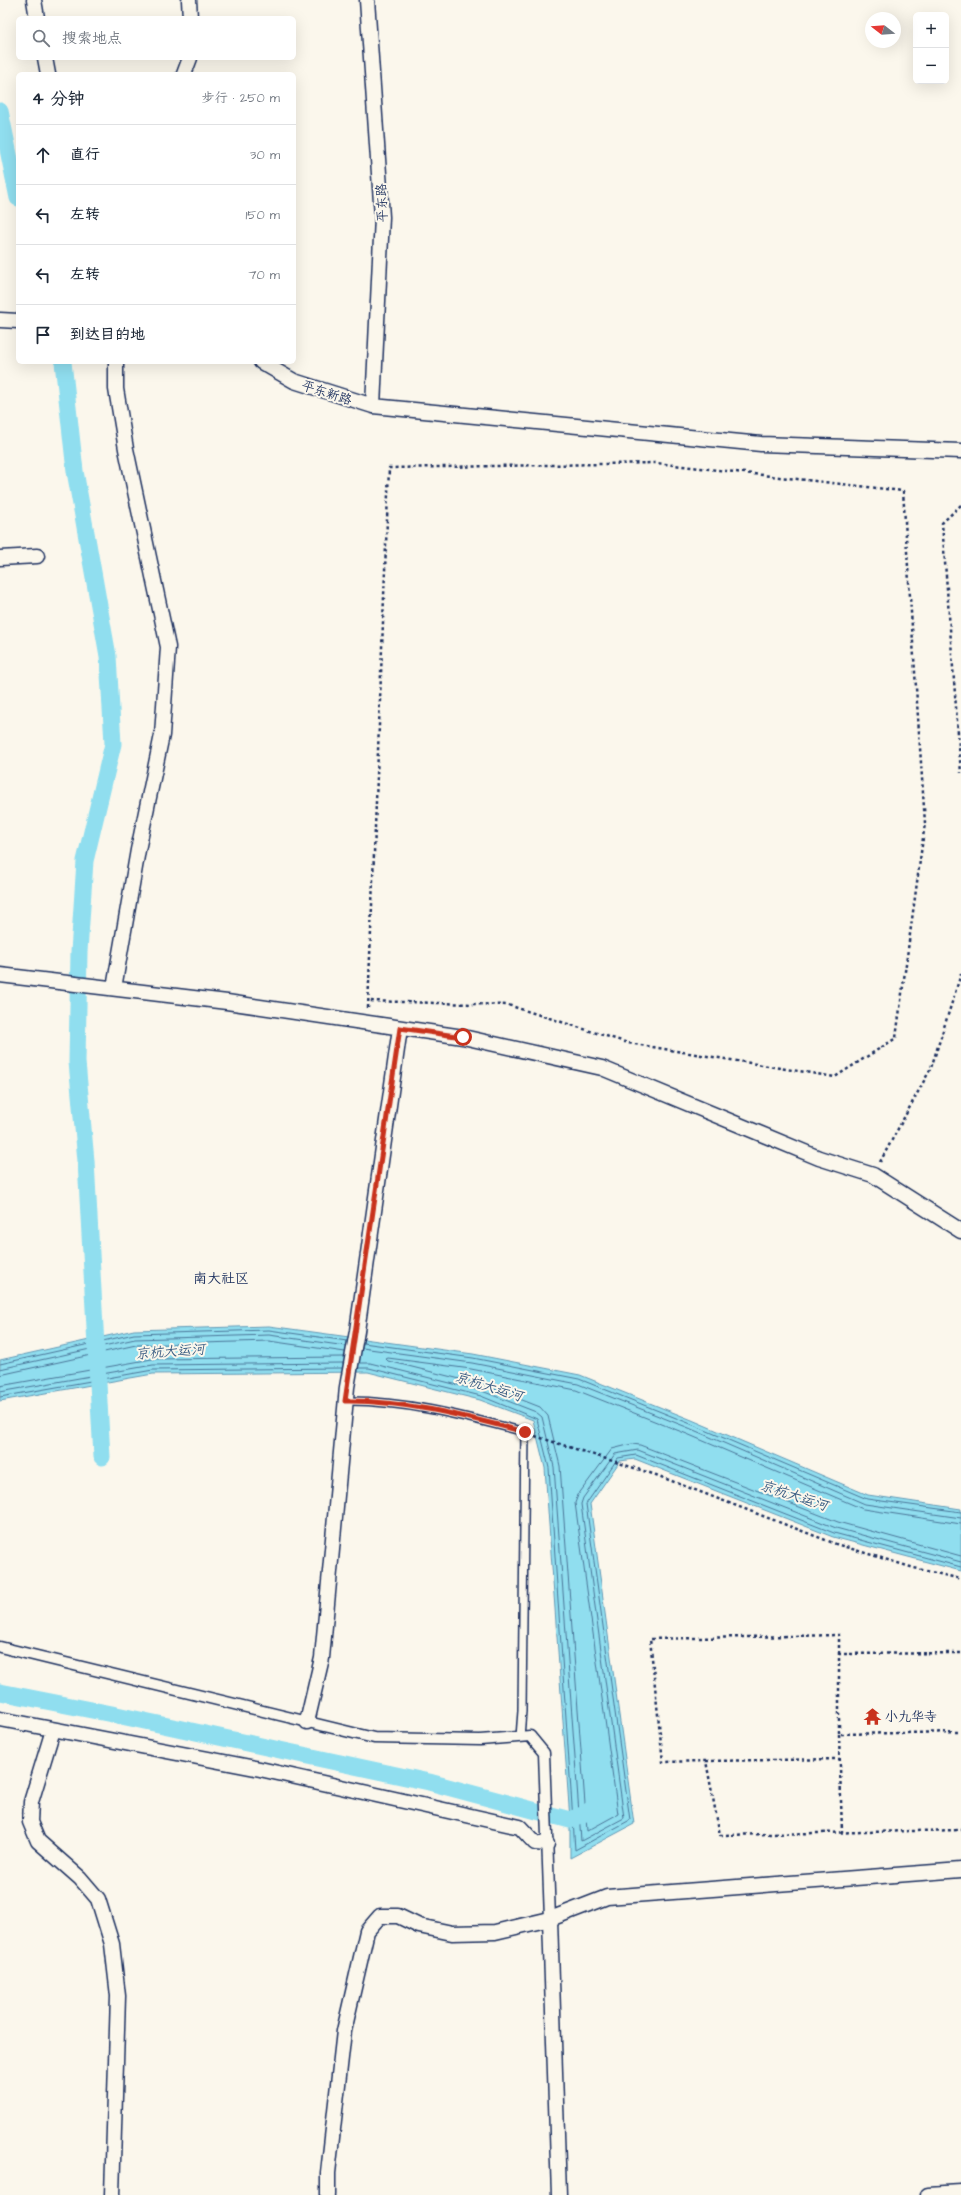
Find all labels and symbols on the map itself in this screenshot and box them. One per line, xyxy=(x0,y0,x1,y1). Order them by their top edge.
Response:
north arrow xyxy=(865,12,901,48)
street label: 平东路 xyxy=(372,183,392,223)
street label: 平东新路 xyxy=(299,376,354,410)
route start xyxy=(454,1028,472,1046)
district label: 南大社区 xyxy=(193,1269,249,1289)
water label: 京杭大运河 xyxy=(134,1339,208,1364)
water label: 京杭大运河 xyxy=(452,1367,527,1407)
route end xyxy=(516,1423,534,1441)
water label: 京杭大运河 xyxy=(757,1476,832,1517)
temple icon: 小九华寺 xyxy=(862,1706,882,1726)
place label: 小九华寺 xyxy=(885,1708,937,1726)

